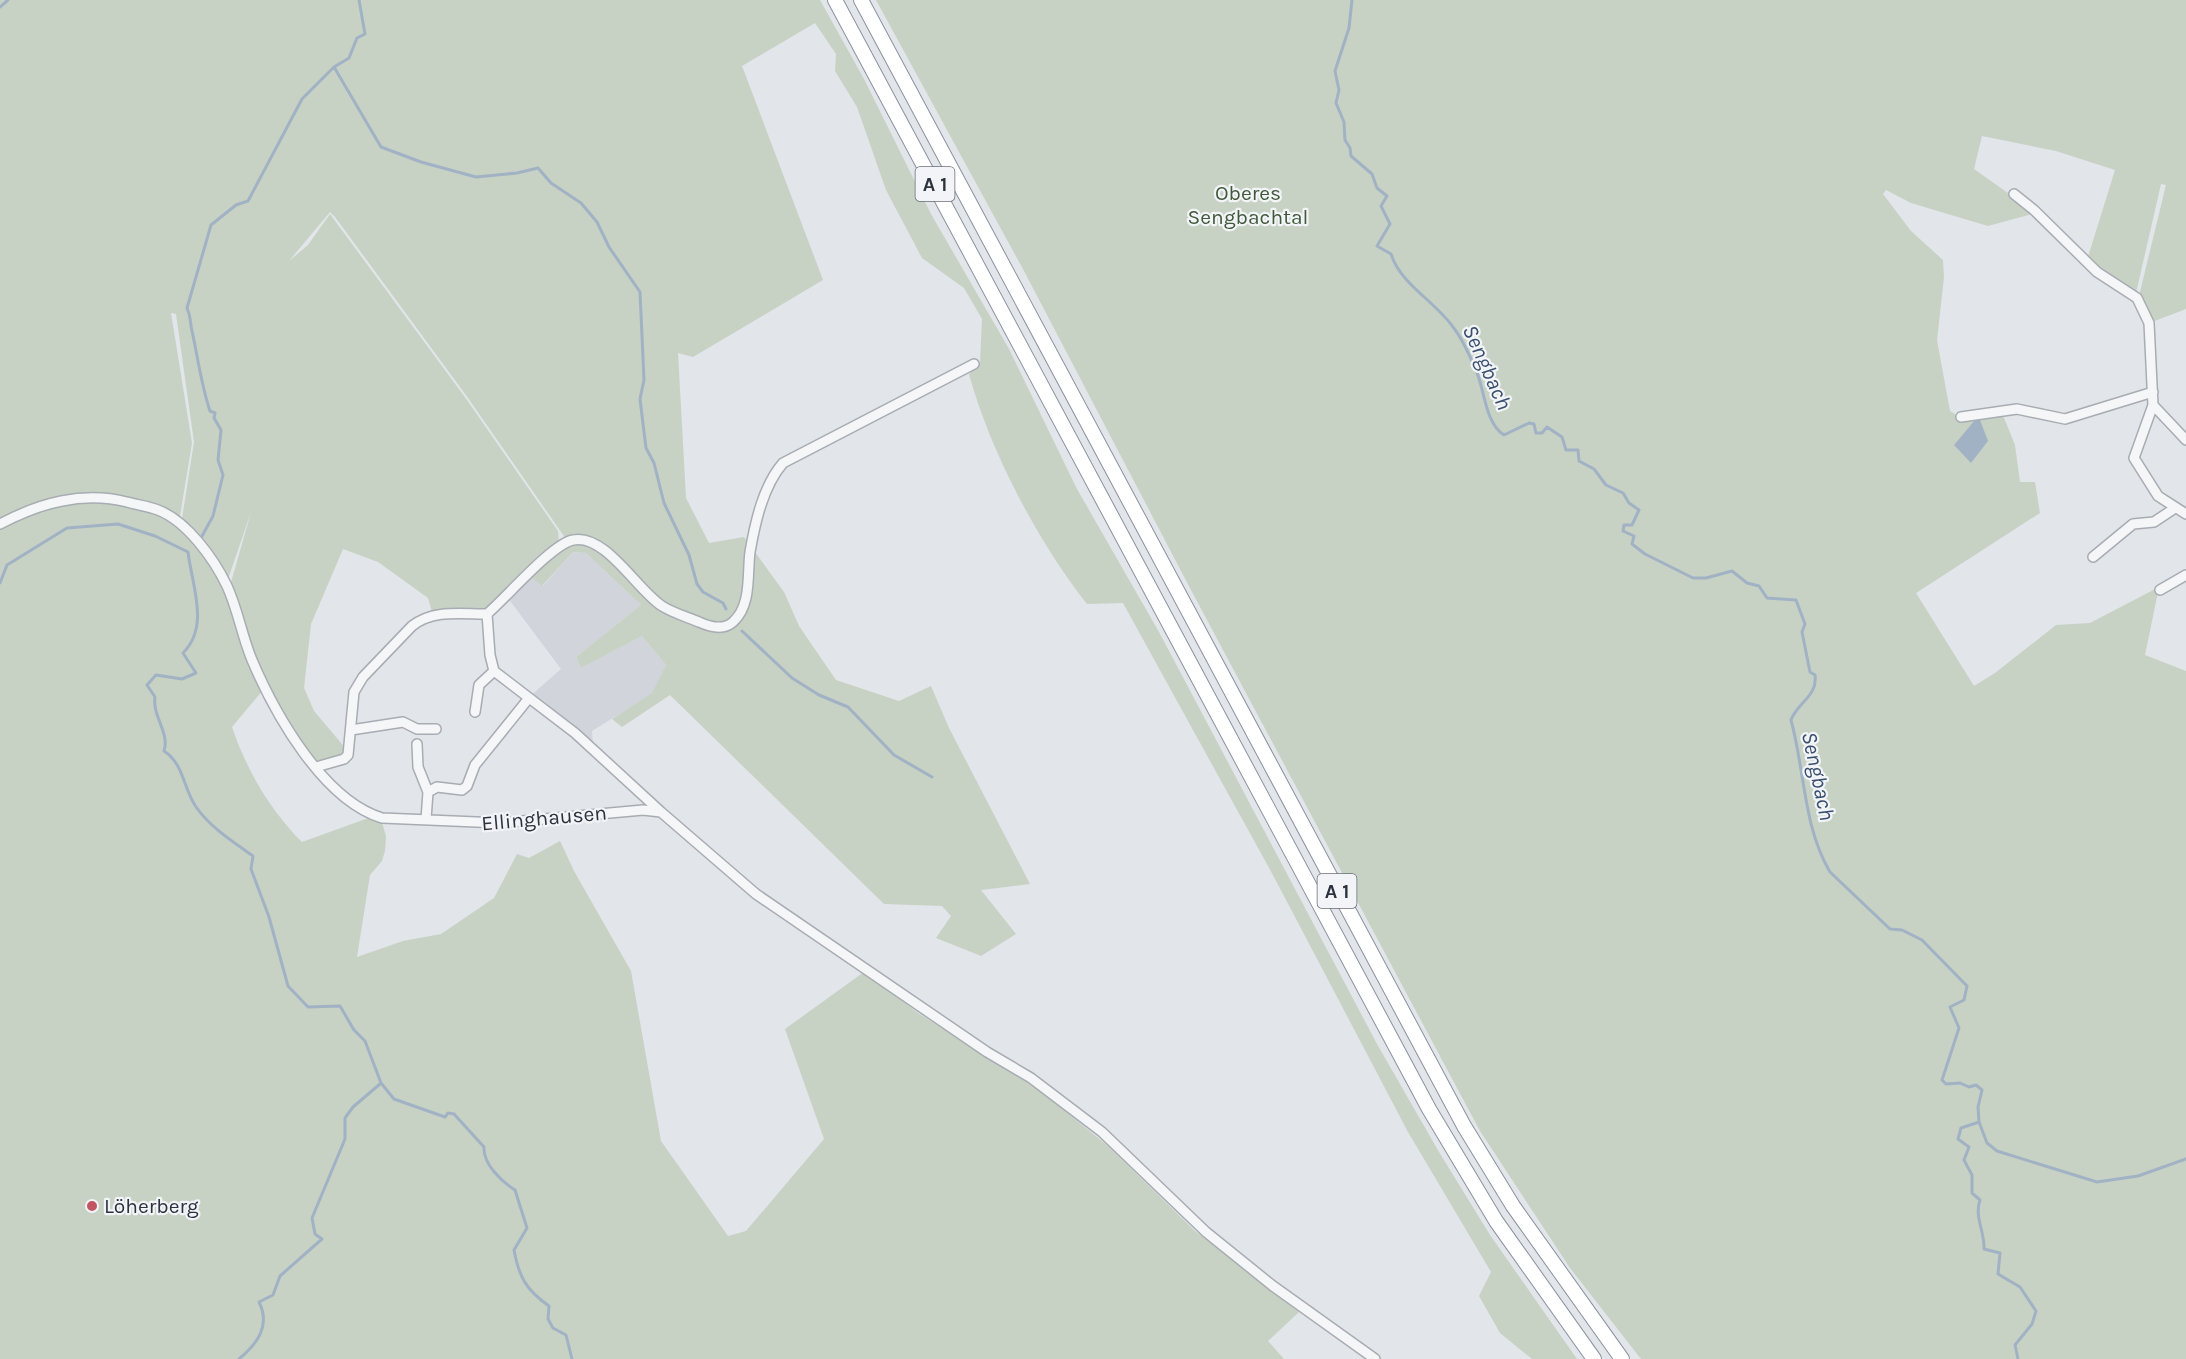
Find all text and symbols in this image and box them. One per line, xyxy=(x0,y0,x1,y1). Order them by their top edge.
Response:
road number: A 1 xyxy=(916,167,954,201)
park label: Oberes Sengbachtal xyxy=(1188,181,1308,229)
water label: Sengbach xyxy=(1457,321,1517,414)
water label: Sengbach xyxy=(1796,729,1840,823)
street label: Ellinghausen xyxy=(480,801,608,835)
road number: A 1 xyxy=(1318,874,1356,908)
place label: Löherberg xyxy=(104,1194,199,1218)
marker: Löherberg xyxy=(85,1199,99,1213)

